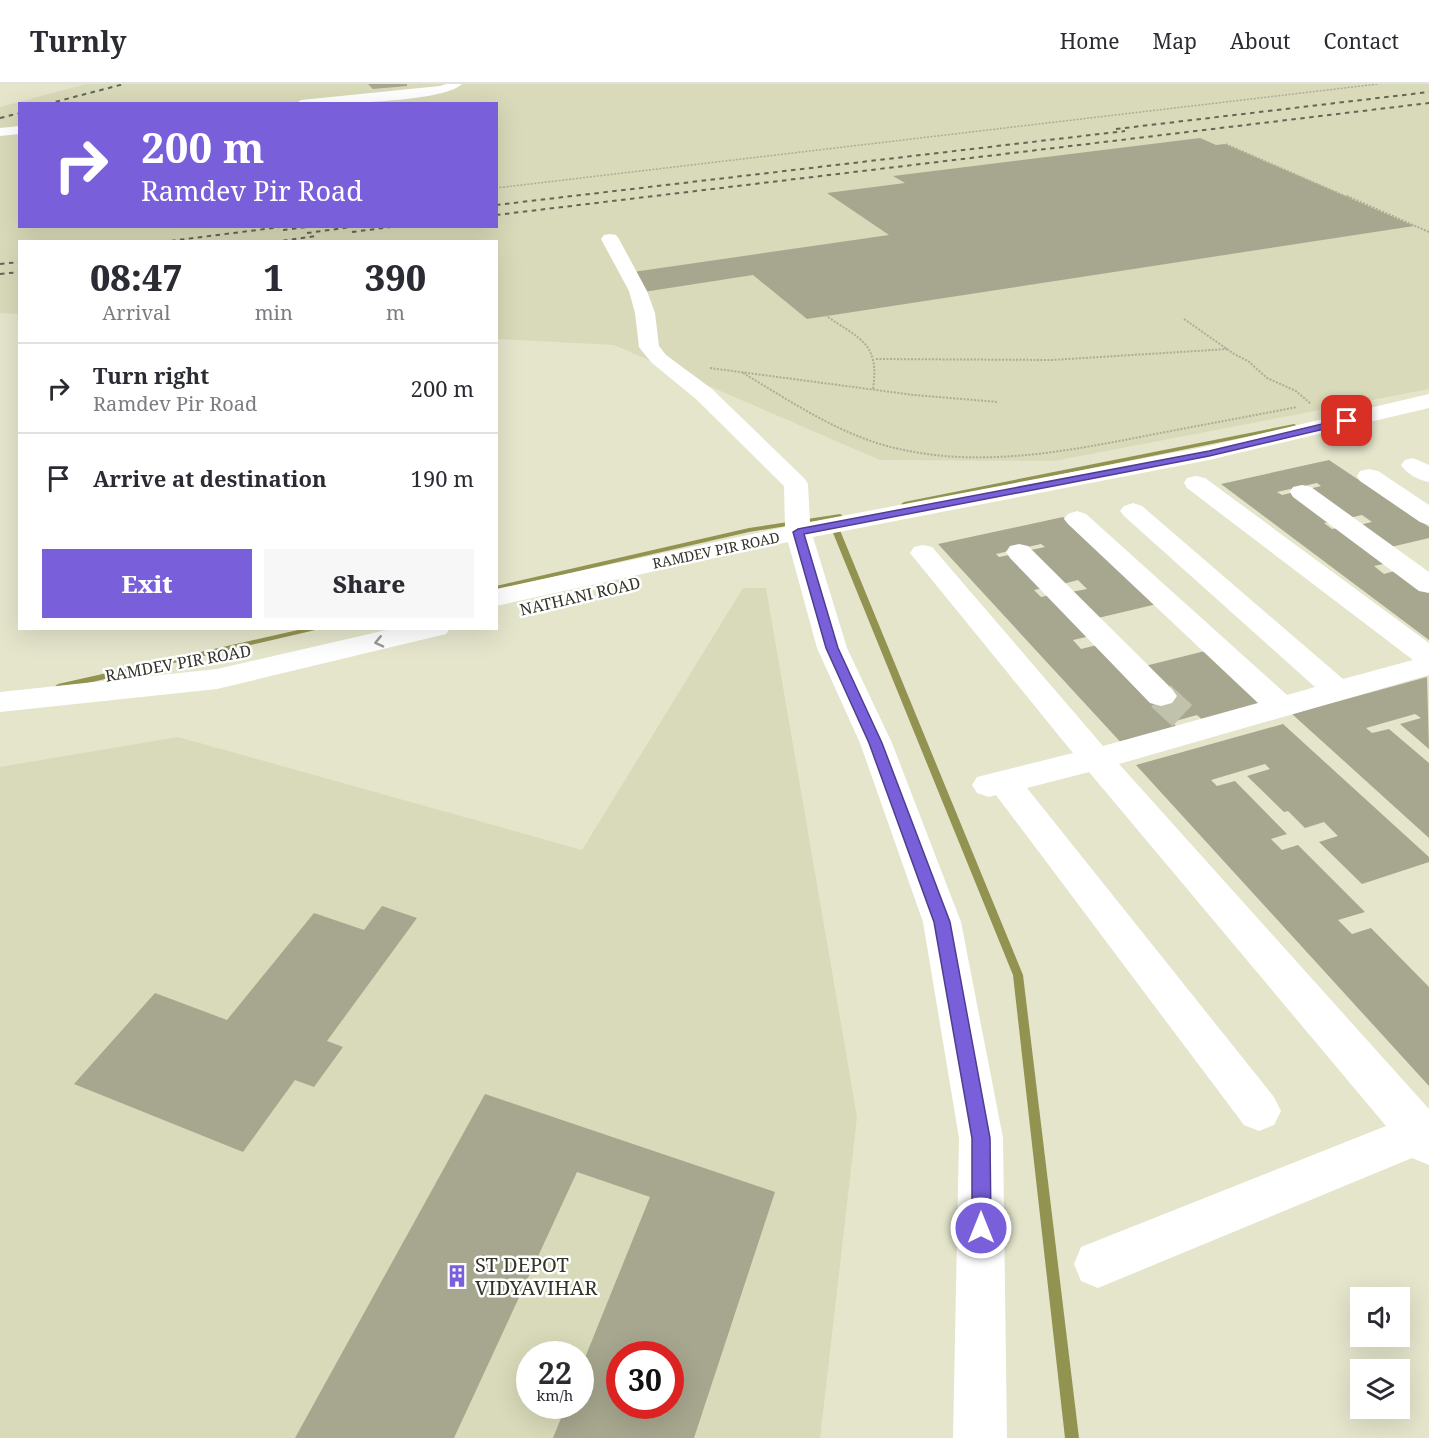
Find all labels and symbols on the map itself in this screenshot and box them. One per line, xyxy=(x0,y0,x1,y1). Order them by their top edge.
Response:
pin xyxy=(1321,395,1372,446)
street label: RAMDEV PIR ROAD xyxy=(651,527,781,573)
street label: NATHANI ROAD xyxy=(518,571,642,621)
one-way arrow xyxy=(374,634,384,647)
street label: RAMDEV PIR ROAD xyxy=(103,639,253,687)
position arrow xyxy=(949,1196,1013,1260)
place label: ST DEPOT VIDYAVIHAR xyxy=(475,1251,598,1301)
building icon: ST DEPOT VIDYAVIHAR xyxy=(444,1263,470,1289)
speed limit sign: 30 xyxy=(606,1341,684,1419)

